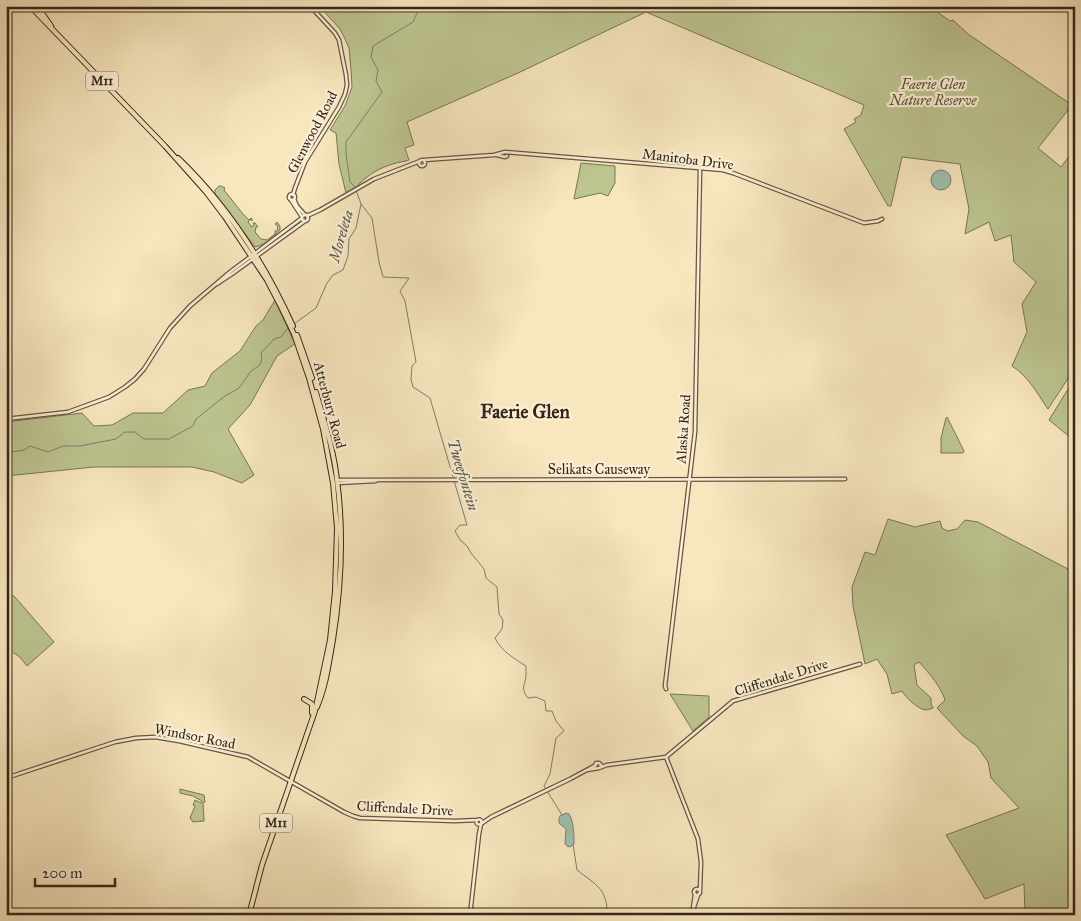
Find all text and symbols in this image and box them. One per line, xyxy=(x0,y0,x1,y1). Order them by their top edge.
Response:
road number: M11 xyxy=(86,72,118,90)
park label: Faerie Glen Nature Reserve xyxy=(889,76,977,109)
street label: Glenwood Road xyxy=(284,88,341,176)
street label: Manitoba Drive xyxy=(641,145,735,174)
water label: Moreleta xyxy=(324,208,357,266)
street label: Atterbury Road xyxy=(310,359,349,450)
street label: Alaska Road xyxy=(673,394,694,465)
district label: Faerie Glen xyxy=(480,400,570,423)
water label: Tweefontein xyxy=(444,437,482,513)
street label: Selikats Causeway xyxy=(548,461,651,478)
street label: Cliffendale Drive xyxy=(732,655,830,700)
street label: Windsor Road xyxy=(153,720,237,753)
street label: Cliffendale Drive xyxy=(356,797,454,820)
road number: M11 xyxy=(260,814,292,832)
scale bar xyxy=(35,856,115,888)
text: 200 m xyxy=(42,864,83,882)

